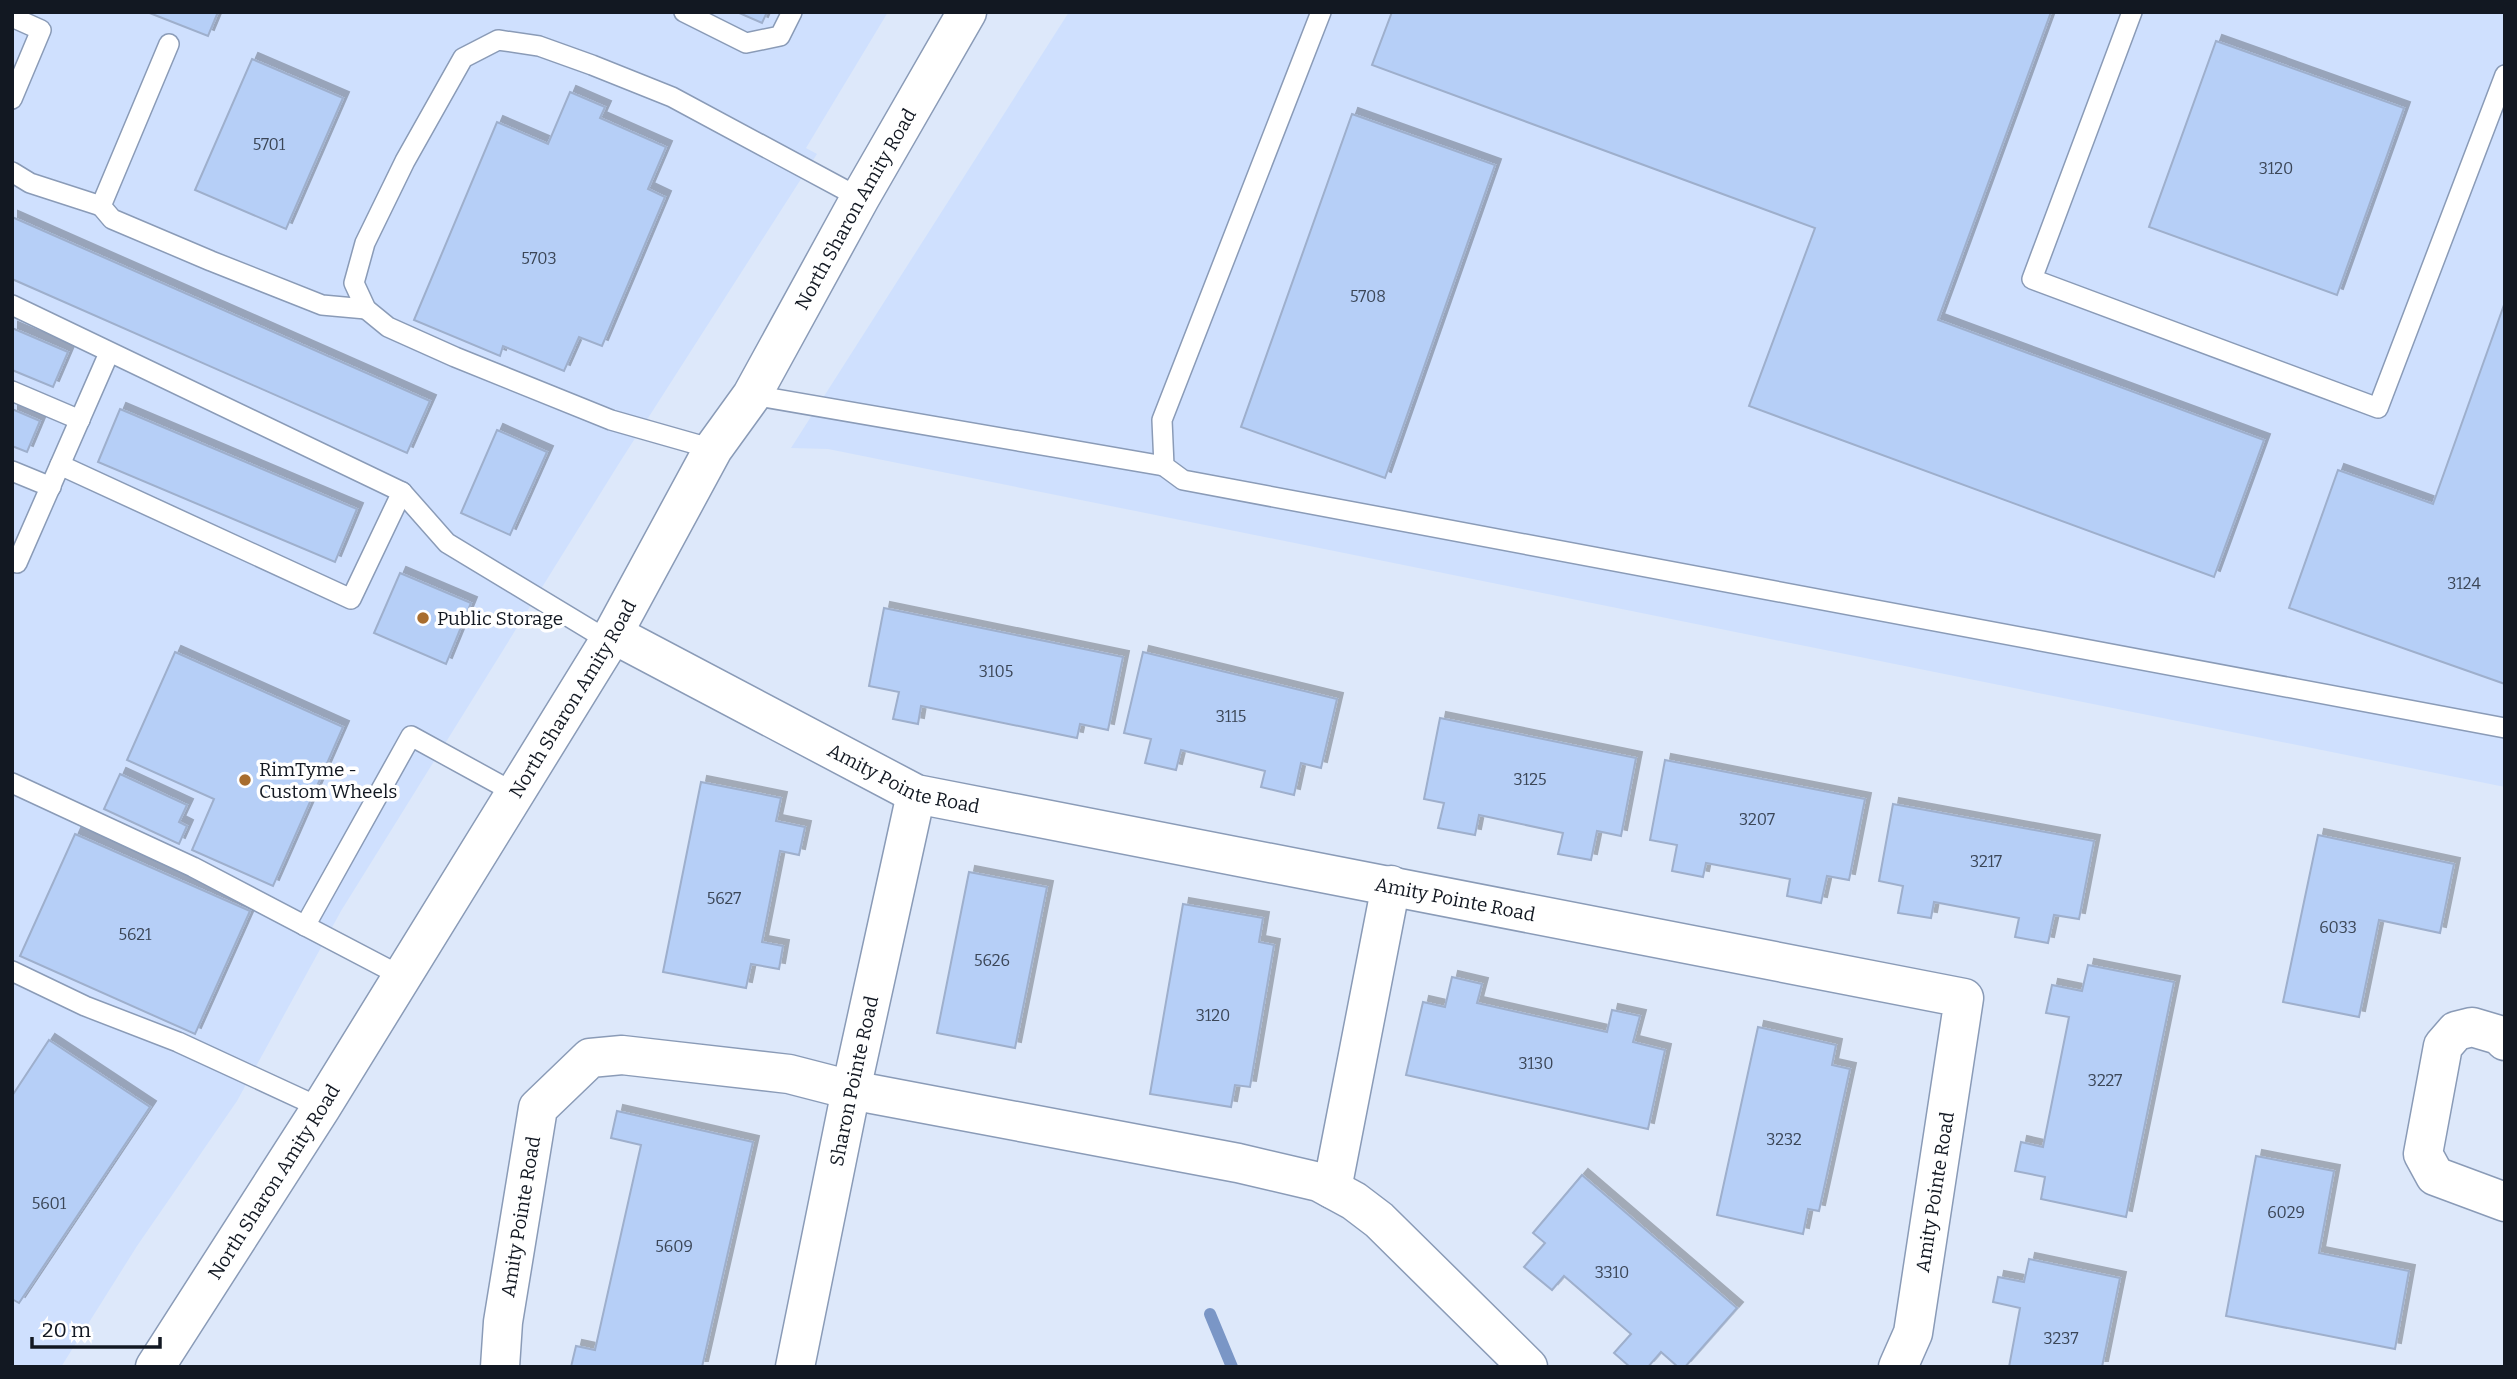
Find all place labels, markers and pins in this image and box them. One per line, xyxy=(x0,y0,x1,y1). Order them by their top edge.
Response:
place label: Public Storage xyxy=(437,607,563,630)
marker: Public Storage xyxy=(415,610,431,626)
place label: RimTyme - Custom Wheels xyxy=(259,758,397,803)
marker: RimTyme - Custom Wheels xyxy=(237,772,253,788)

